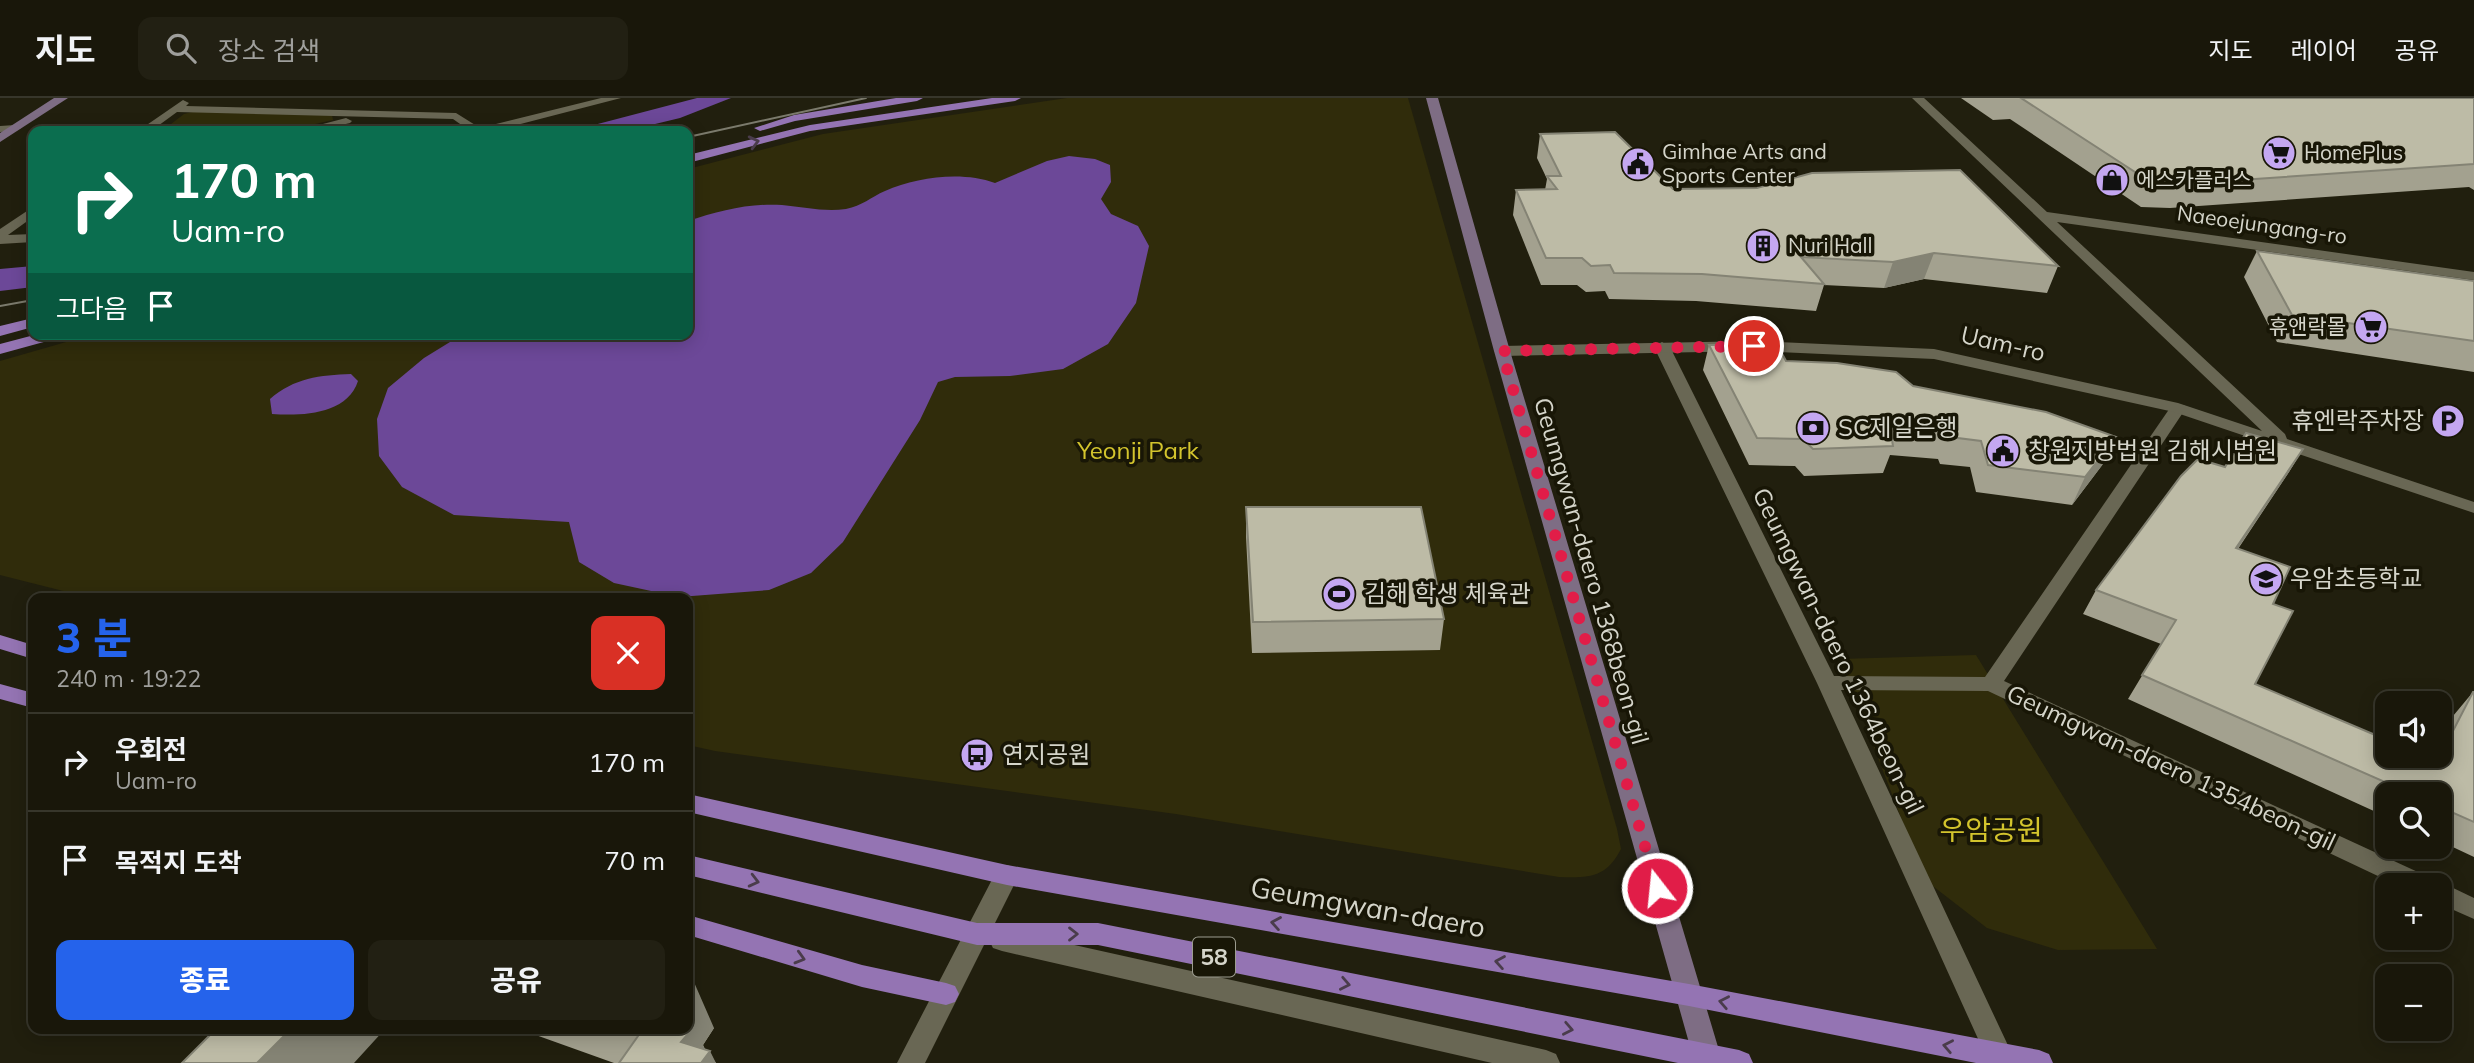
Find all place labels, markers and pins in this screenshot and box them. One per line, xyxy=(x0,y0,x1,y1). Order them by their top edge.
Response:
supermarket icon: HomePlus xyxy=(2260,134,2298,172)
place label: Gimhae Arts and Sports Center xyxy=(1662,138,1827,188)
place label: HomePlus xyxy=(2304,139,2403,165)
public building icon: Gimhae Arts and Sports Center xyxy=(1619,145,1657,183)
shop icon: 에스카플러스 xyxy=(2093,161,2131,199)
place label: 에스카플러스 xyxy=(2136,166,2252,192)
building icon: Nuri Hall xyxy=(1744,227,1782,265)
place label: Nuri Hall xyxy=(1788,232,1873,258)
supermarket icon: 휴앤락몰 xyxy=(2352,308,2390,346)
place label: 휴앤락몰 xyxy=(2269,313,2346,339)
pin xyxy=(1724,316,1784,376)
parking icon: 휴엔락주차장 xyxy=(2429,402,2467,440)
place label: 휴엔락주차장 xyxy=(2292,405,2424,435)
bank icon: SC제일은행 xyxy=(1794,409,1832,447)
place label: SC제일은행 xyxy=(1838,412,1958,442)
public building icon: 창원지방법원 김해시법원 xyxy=(1984,432,2022,470)
place label: 창원지방법원 김해시법원 xyxy=(2028,435,2277,465)
school or university icon: 우암초등학교 xyxy=(2247,560,2285,598)
place label: 우암초등학교 xyxy=(2290,563,2422,593)
sports icon: 김해 학생 체육관 xyxy=(1320,575,1358,613)
place label: 김해 학생 체육관 xyxy=(1364,578,1531,608)
bus stop icon: 연지공원 xyxy=(958,736,996,774)
place label: 연지공원 xyxy=(1002,739,1090,769)

